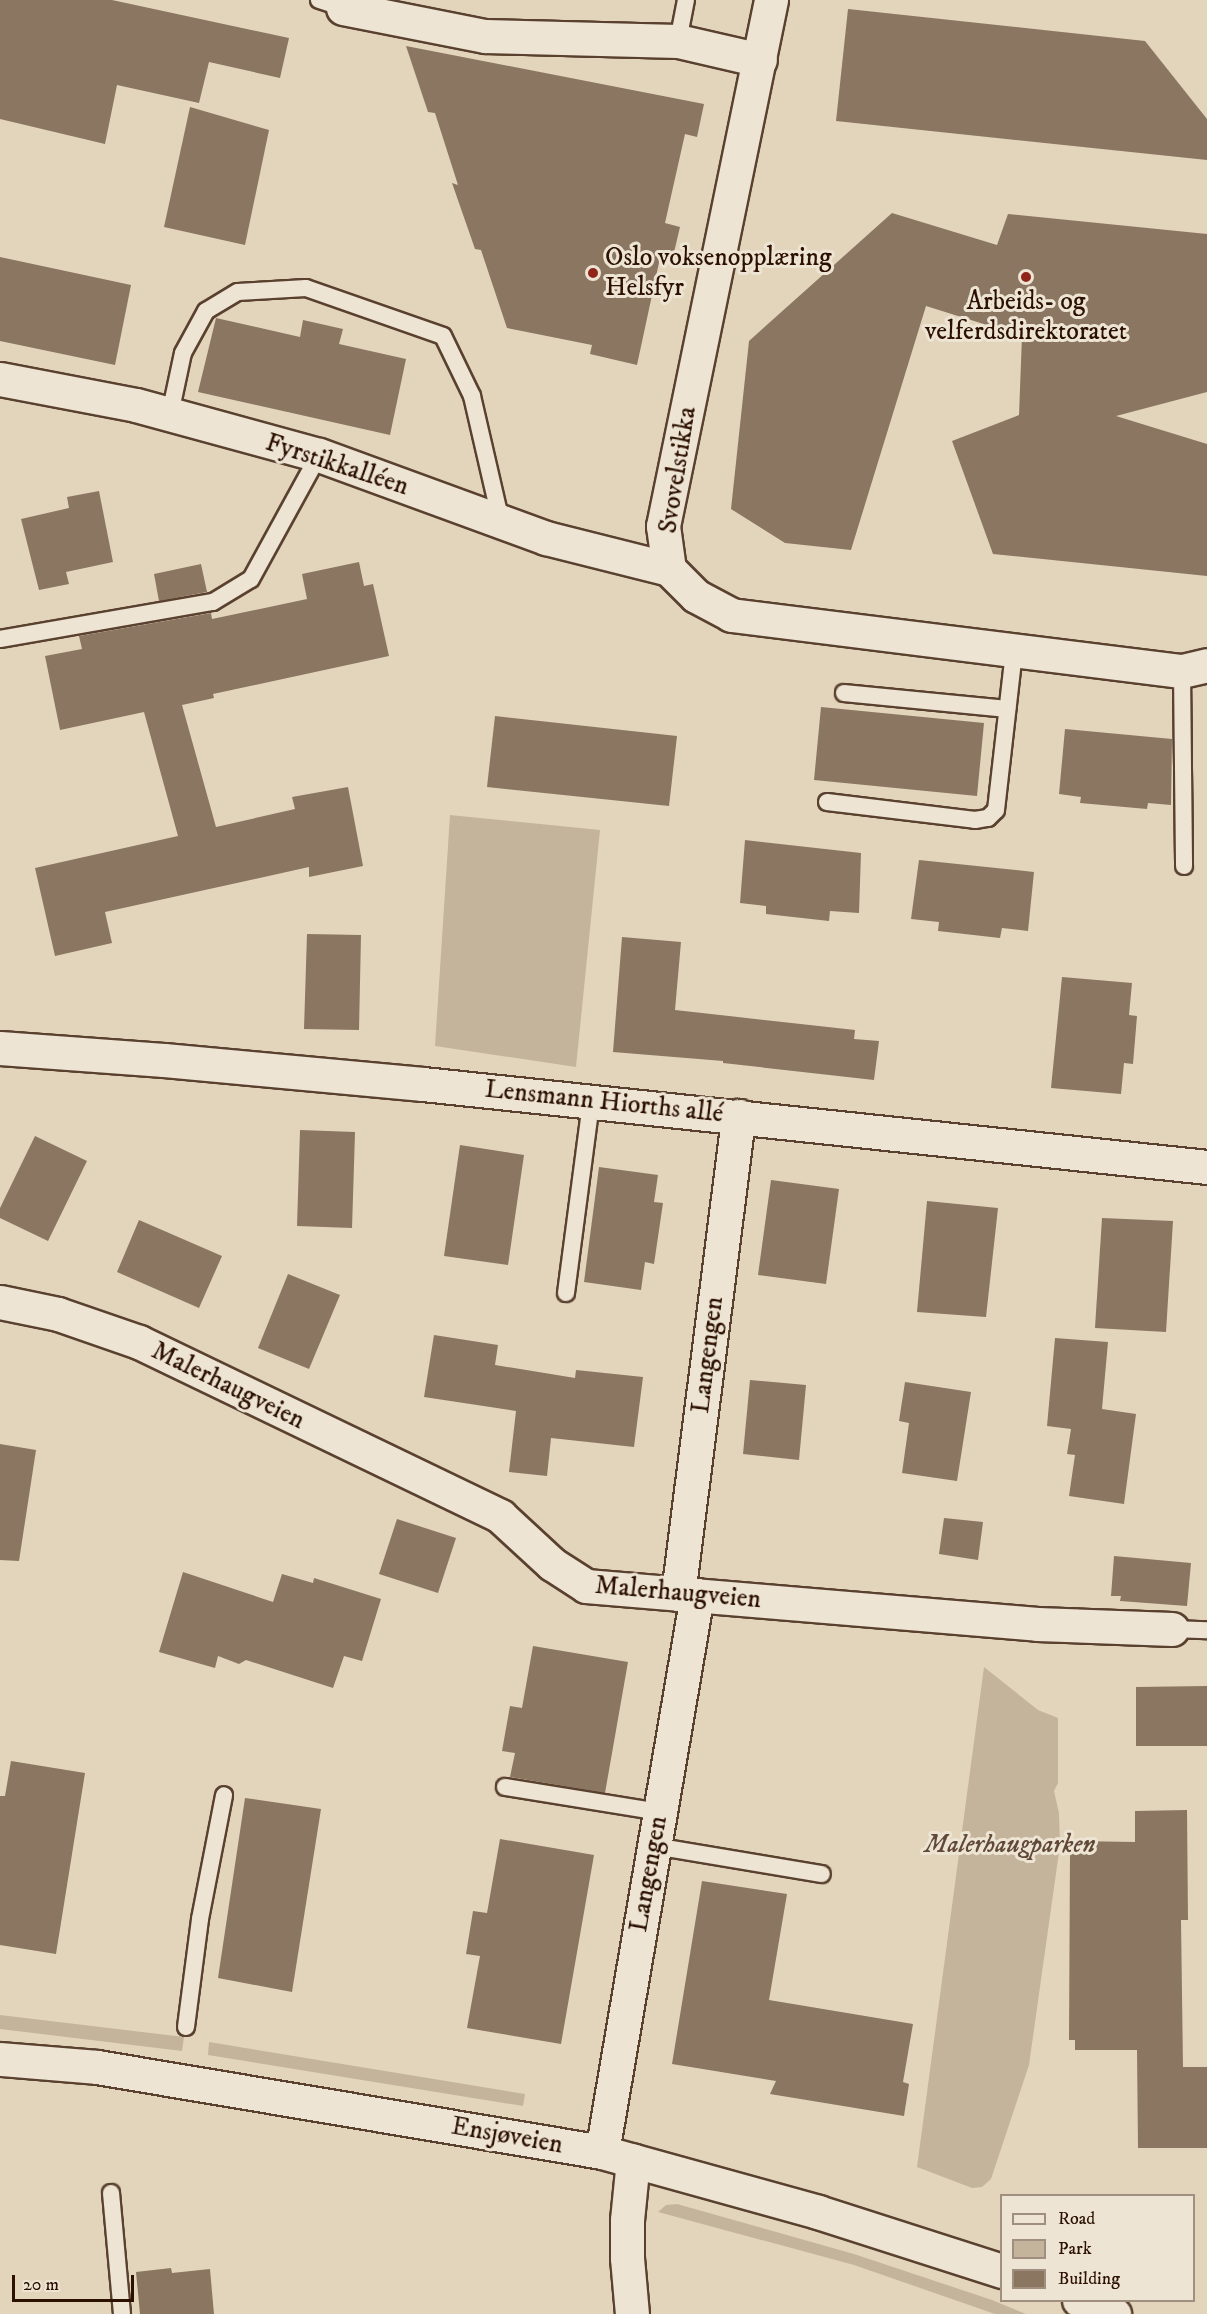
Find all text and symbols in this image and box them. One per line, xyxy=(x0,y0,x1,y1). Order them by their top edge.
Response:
place label: Oslo voksenopplæring Helsfyr xyxy=(605,242,832,304)
marker: Oslo voksenopplæring Helsfyr xyxy=(586,266,600,280)
marker: Arbeids- og velferdsdirektoratet xyxy=(1019,270,1033,284)
place label: Arbeids- og velferdsdirektoratet xyxy=(925,286,1127,348)
street label: Svovelstikka xyxy=(653,404,703,536)
street label: Fyrstikkalléen xyxy=(262,427,412,503)
street label: Lensmann Hiorths allé xyxy=(483,1074,725,1130)
street label: Langengen xyxy=(685,1295,731,1415)
street label: Malerhaugveien xyxy=(146,1335,310,1437)
street label: Malerhaugveien xyxy=(594,1570,762,1616)
street label: Langengen xyxy=(623,1813,675,1935)
park label: Malerhaugparken xyxy=(925,1829,1095,1861)
street label: Ensjøveien xyxy=(449,2111,565,2161)
legend xyxy=(1000,2194,1195,2302)
text: Road xyxy=(1058,2208,1095,2230)
text: Park xyxy=(1058,2238,1092,2260)
scale bar xyxy=(15,2263,136,2301)
text: Building xyxy=(1058,2268,1120,2290)
text: 20 m xyxy=(23,2274,59,2296)

